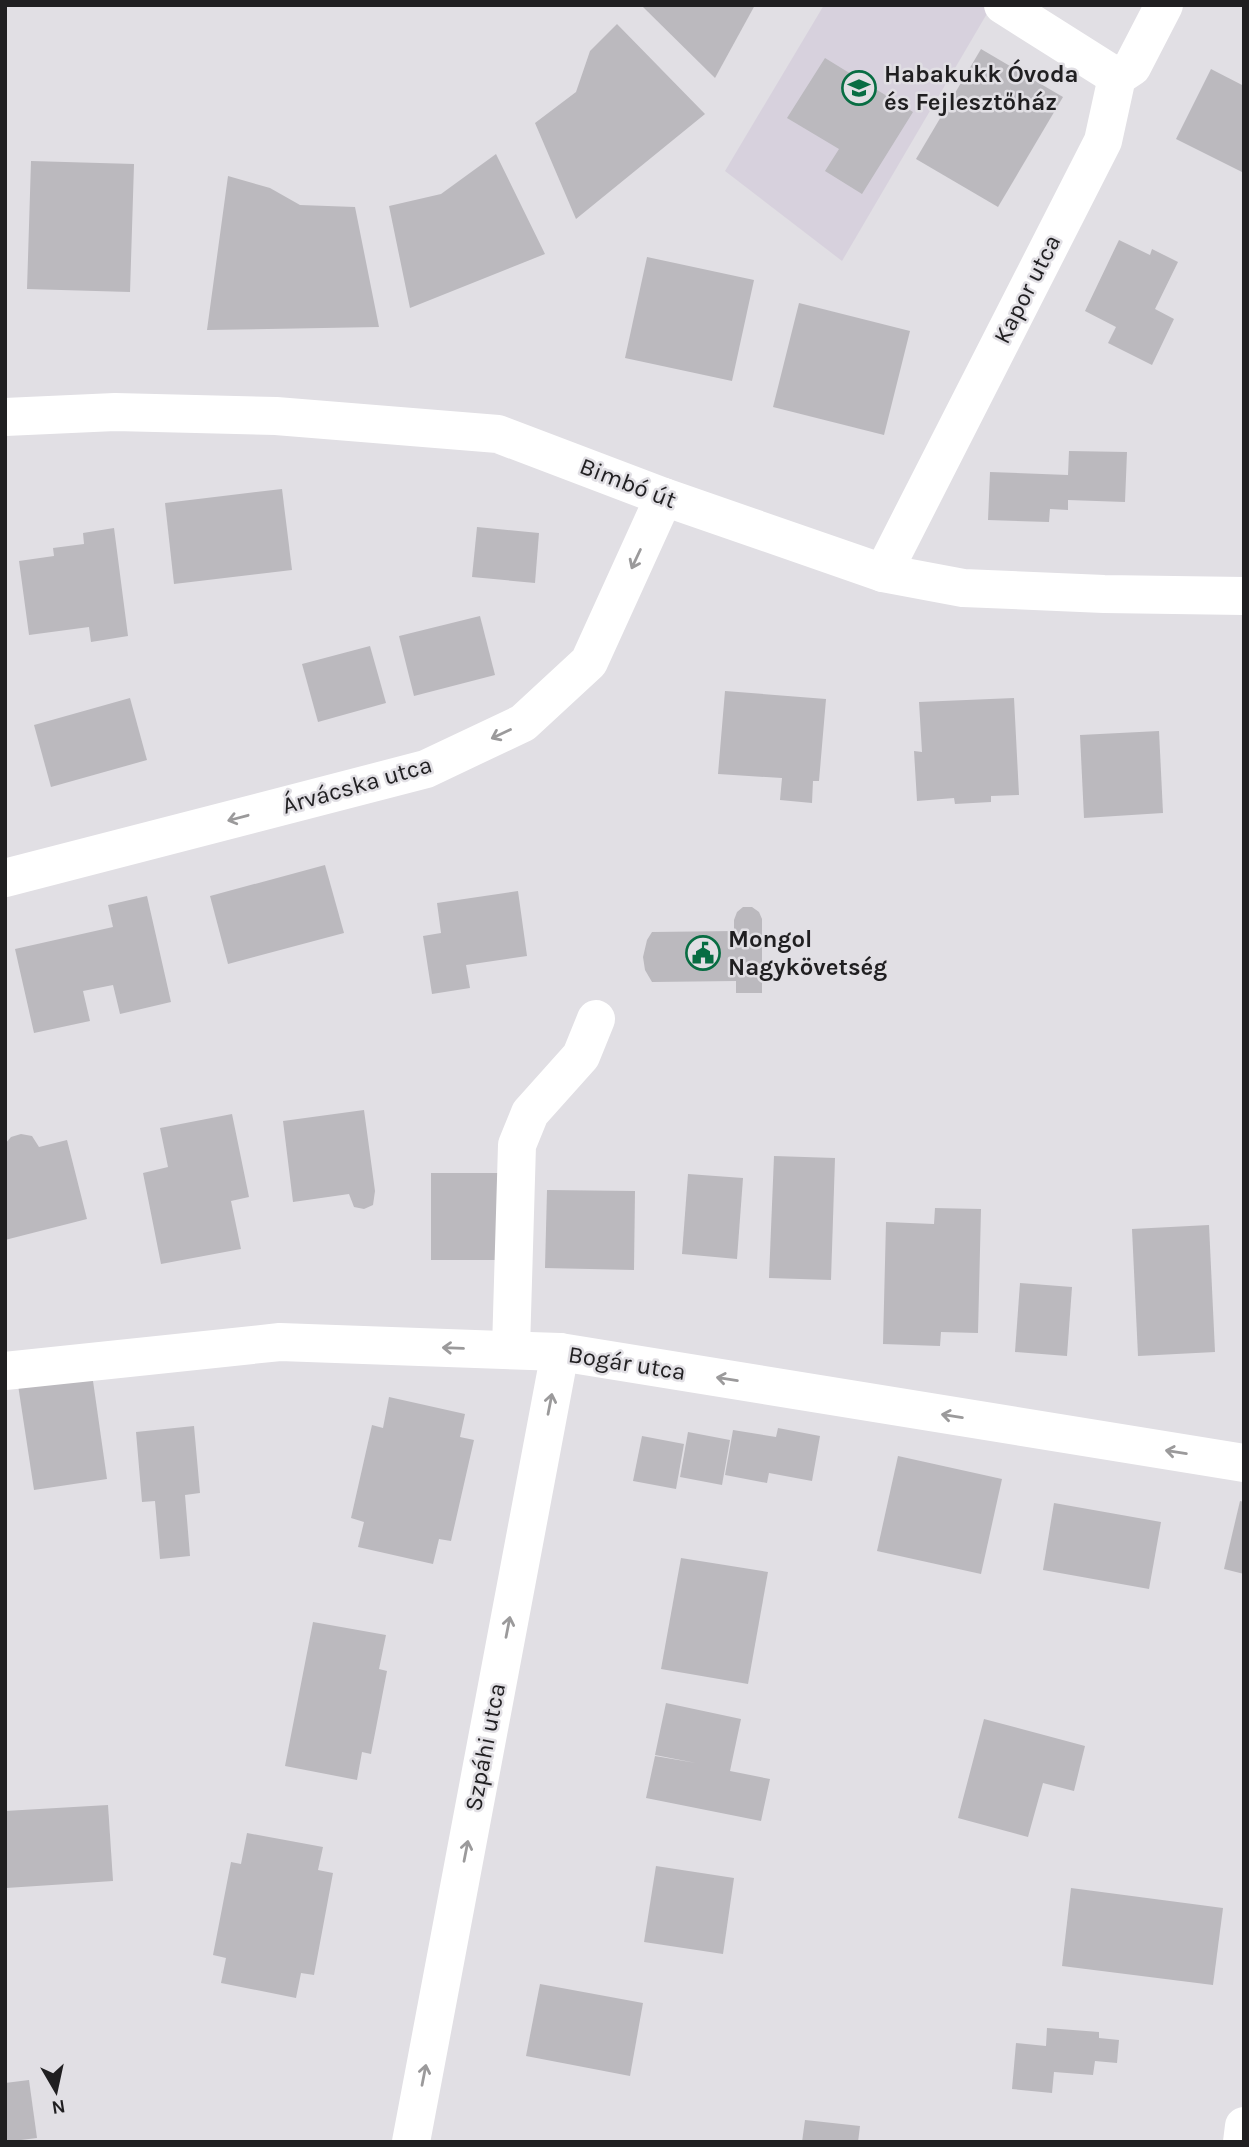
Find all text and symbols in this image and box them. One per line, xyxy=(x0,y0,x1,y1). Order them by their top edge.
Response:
place label: Habakukk Óvoda és Fejlesztőház xyxy=(884,59,1079,116)
school or university icon: Habakukk Óvoda és Fejlesztőház xyxy=(840,69,878,107)
street label: Kapor utca xyxy=(988,230,1066,348)
street label: Bimbó út xyxy=(576,452,680,514)
one-way arrow xyxy=(629,548,642,569)
one-way arrow xyxy=(491,727,512,741)
street label: Árvácska utca xyxy=(279,749,435,820)
one-way arrow xyxy=(228,812,250,825)
place label: Mongol Nagykövetség xyxy=(728,925,887,981)
public building icon: Mongol Nagykövetség xyxy=(684,934,722,972)
street label: Bogár utca xyxy=(566,1340,688,1386)
one-way arrow xyxy=(442,1341,465,1354)
one-way arrow xyxy=(716,1372,739,1385)
one-way arrow xyxy=(544,1393,557,1416)
one-way arrow xyxy=(941,1409,964,1422)
one-way arrow xyxy=(1165,1445,1188,1458)
one-way arrow xyxy=(502,1617,515,1639)
street label: Szpáhi utca xyxy=(459,1681,511,1813)
one-way arrow xyxy=(460,1840,473,1863)
north arrow xyxy=(21,2056,91,2126)
one-way arrow xyxy=(418,2064,431,2087)
text: N xyxy=(50,2095,67,2119)

